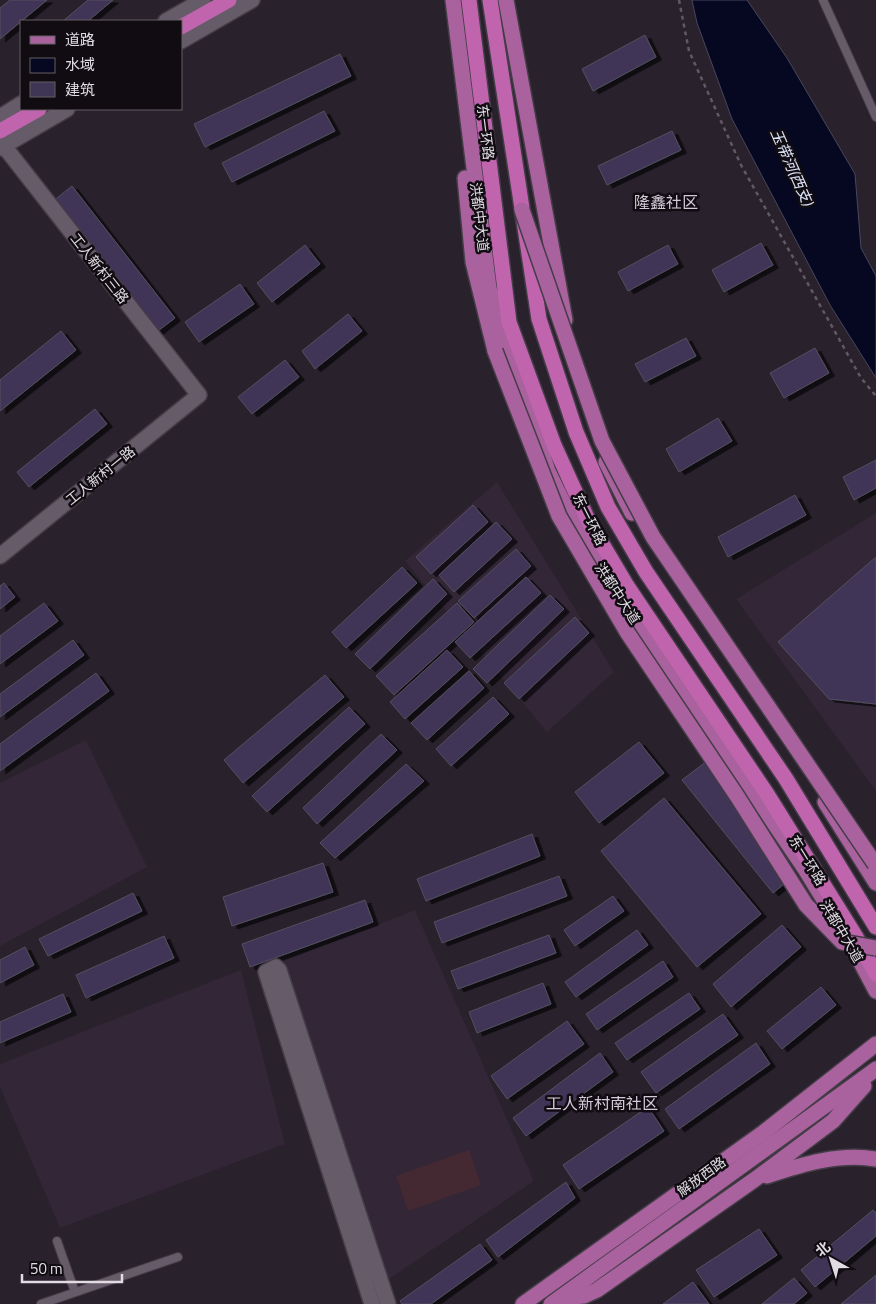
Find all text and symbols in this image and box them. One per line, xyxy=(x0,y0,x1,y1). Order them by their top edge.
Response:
legend xyxy=(20,20,182,110)
text: 道路 xyxy=(65,28,95,51)
text: 水域 xyxy=(65,53,95,76)
text: 建筑 xyxy=(65,78,95,101)
street label: 东一环路 xyxy=(472,103,500,161)
water label: 玉带河(西支) xyxy=(765,125,820,211)
street label: 洪都中大道 xyxy=(465,181,495,253)
district label: 隆鑫社区 xyxy=(634,190,698,214)
street label: 工人新村三路 xyxy=(66,228,134,308)
street label: 工人新村一路 xyxy=(61,440,139,510)
street label: 东一环路 xyxy=(568,489,612,549)
street label: 洪都中大道 xyxy=(590,558,646,628)
street label: 东一环路 xyxy=(784,831,832,889)
street label: 洪都中大道 xyxy=(815,896,869,966)
district label: 工人新村南社区 xyxy=(546,1091,658,1115)
street label: 解放西路 xyxy=(672,1151,730,1201)
north arrow xyxy=(806,1234,856,1284)
text: 北 xyxy=(810,1236,835,1261)
scale bar xyxy=(22,1252,122,1284)
text: 50 m xyxy=(30,1257,63,1280)

